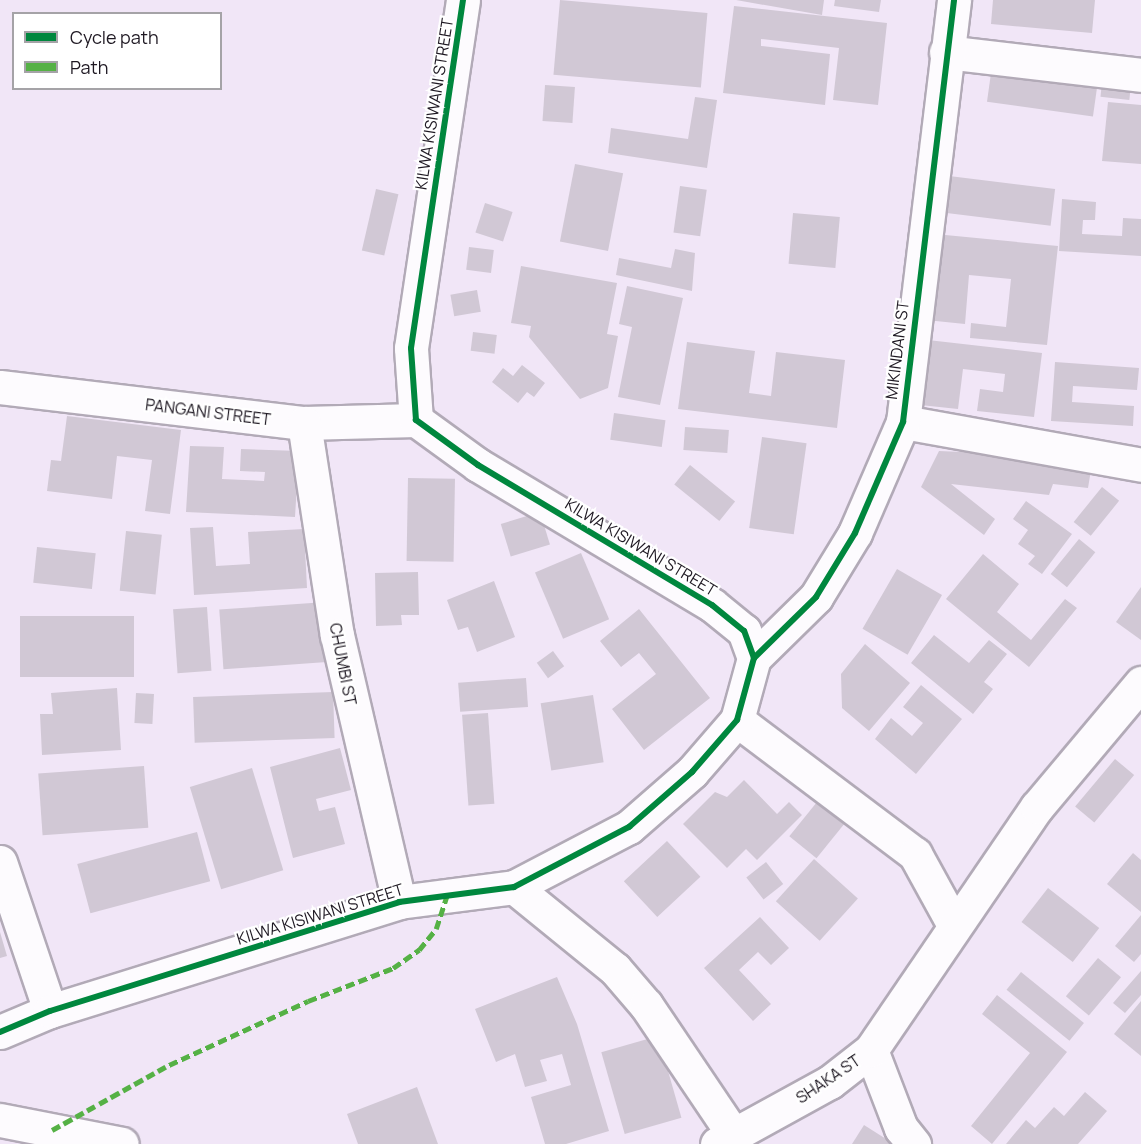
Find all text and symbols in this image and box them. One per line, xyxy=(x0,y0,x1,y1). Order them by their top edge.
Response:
legend xyxy=(12,12,222,90)
street label: KILWA KISIWANI STREET xyxy=(411,17,457,191)
text: Cycle path xyxy=(70,25,159,49)
text: Path xyxy=(70,55,108,79)
street label: MIKINDANI ST xyxy=(881,300,913,400)
street label: PANGANI STREET xyxy=(144,395,272,429)
street label: KILWA KISIWANI STREET xyxy=(562,494,720,600)
street label: CHUMBI ST xyxy=(326,621,360,707)
street label: KILWA KISIWANI STREET xyxy=(234,879,406,949)
street label: SHAKA ST xyxy=(792,1051,864,1107)

